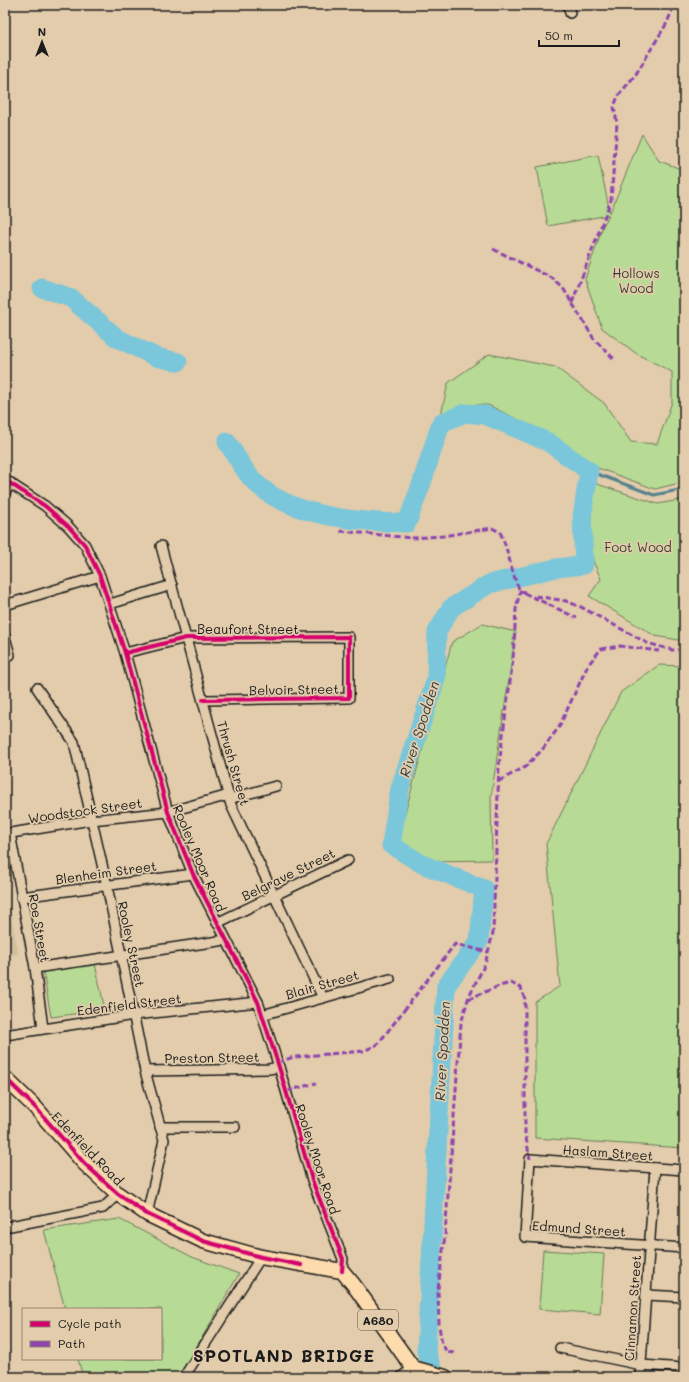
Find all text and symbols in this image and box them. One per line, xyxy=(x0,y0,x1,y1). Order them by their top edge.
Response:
north arrow xyxy=(22,22,62,62)
scale bar xyxy=(539,22,619,48)
text: N xyxy=(38,24,46,39)
text: 50 m xyxy=(545,27,573,43)
park label: Hollows Wood xyxy=(612,264,660,296)
park label: Foot Wood xyxy=(604,538,672,555)
street label: Beaufort Street xyxy=(197,620,299,637)
water label: River Spodden xyxy=(395,678,444,779)
street label: Belvoir Street xyxy=(249,680,339,698)
street label: Thrush Street xyxy=(214,719,254,808)
street label: Woodstock Street xyxy=(27,794,143,826)
street label: Rooley Moor Road xyxy=(170,802,230,914)
street label: Belgrave Street xyxy=(238,844,338,904)
street label: Blenheim Street xyxy=(54,856,158,888)
street label: Roe Street xyxy=(26,892,54,964)
street label: Rooley Street xyxy=(115,899,149,989)
street label: Blair Street xyxy=(283,965,361,1003)
street label: Edenfield Street xyxy=(76,989,182,1019)
water label: River Spodden xyxy=(430,1000,454,1101)
street label: Preston Street xyxy=(164,1048,260,1066)
street label: Rooley Moor Road xyxy=(292,1102,344,1216)
street label: Edenfield Road xyxy=(49,1108,127,1188)
street label: Haslam Street xyxy=(562,1140,654,1164)
street label: Edmund Street xyxy=(531,1216,627,1240)
street label: Cinnamon Street xyxy=(620,1254,644,1362)
legend xyxy=(22,1308,162,1360)
road number: A680 xyxy=(358,1310,398,1330)
text: Cycle path xyxy=(58,1315,121,1331)
text: Path xyxy=(58,1335,85,1351)
district label: SPOTLAND BRIDGE xyxy=(193,1344,375,1366)

